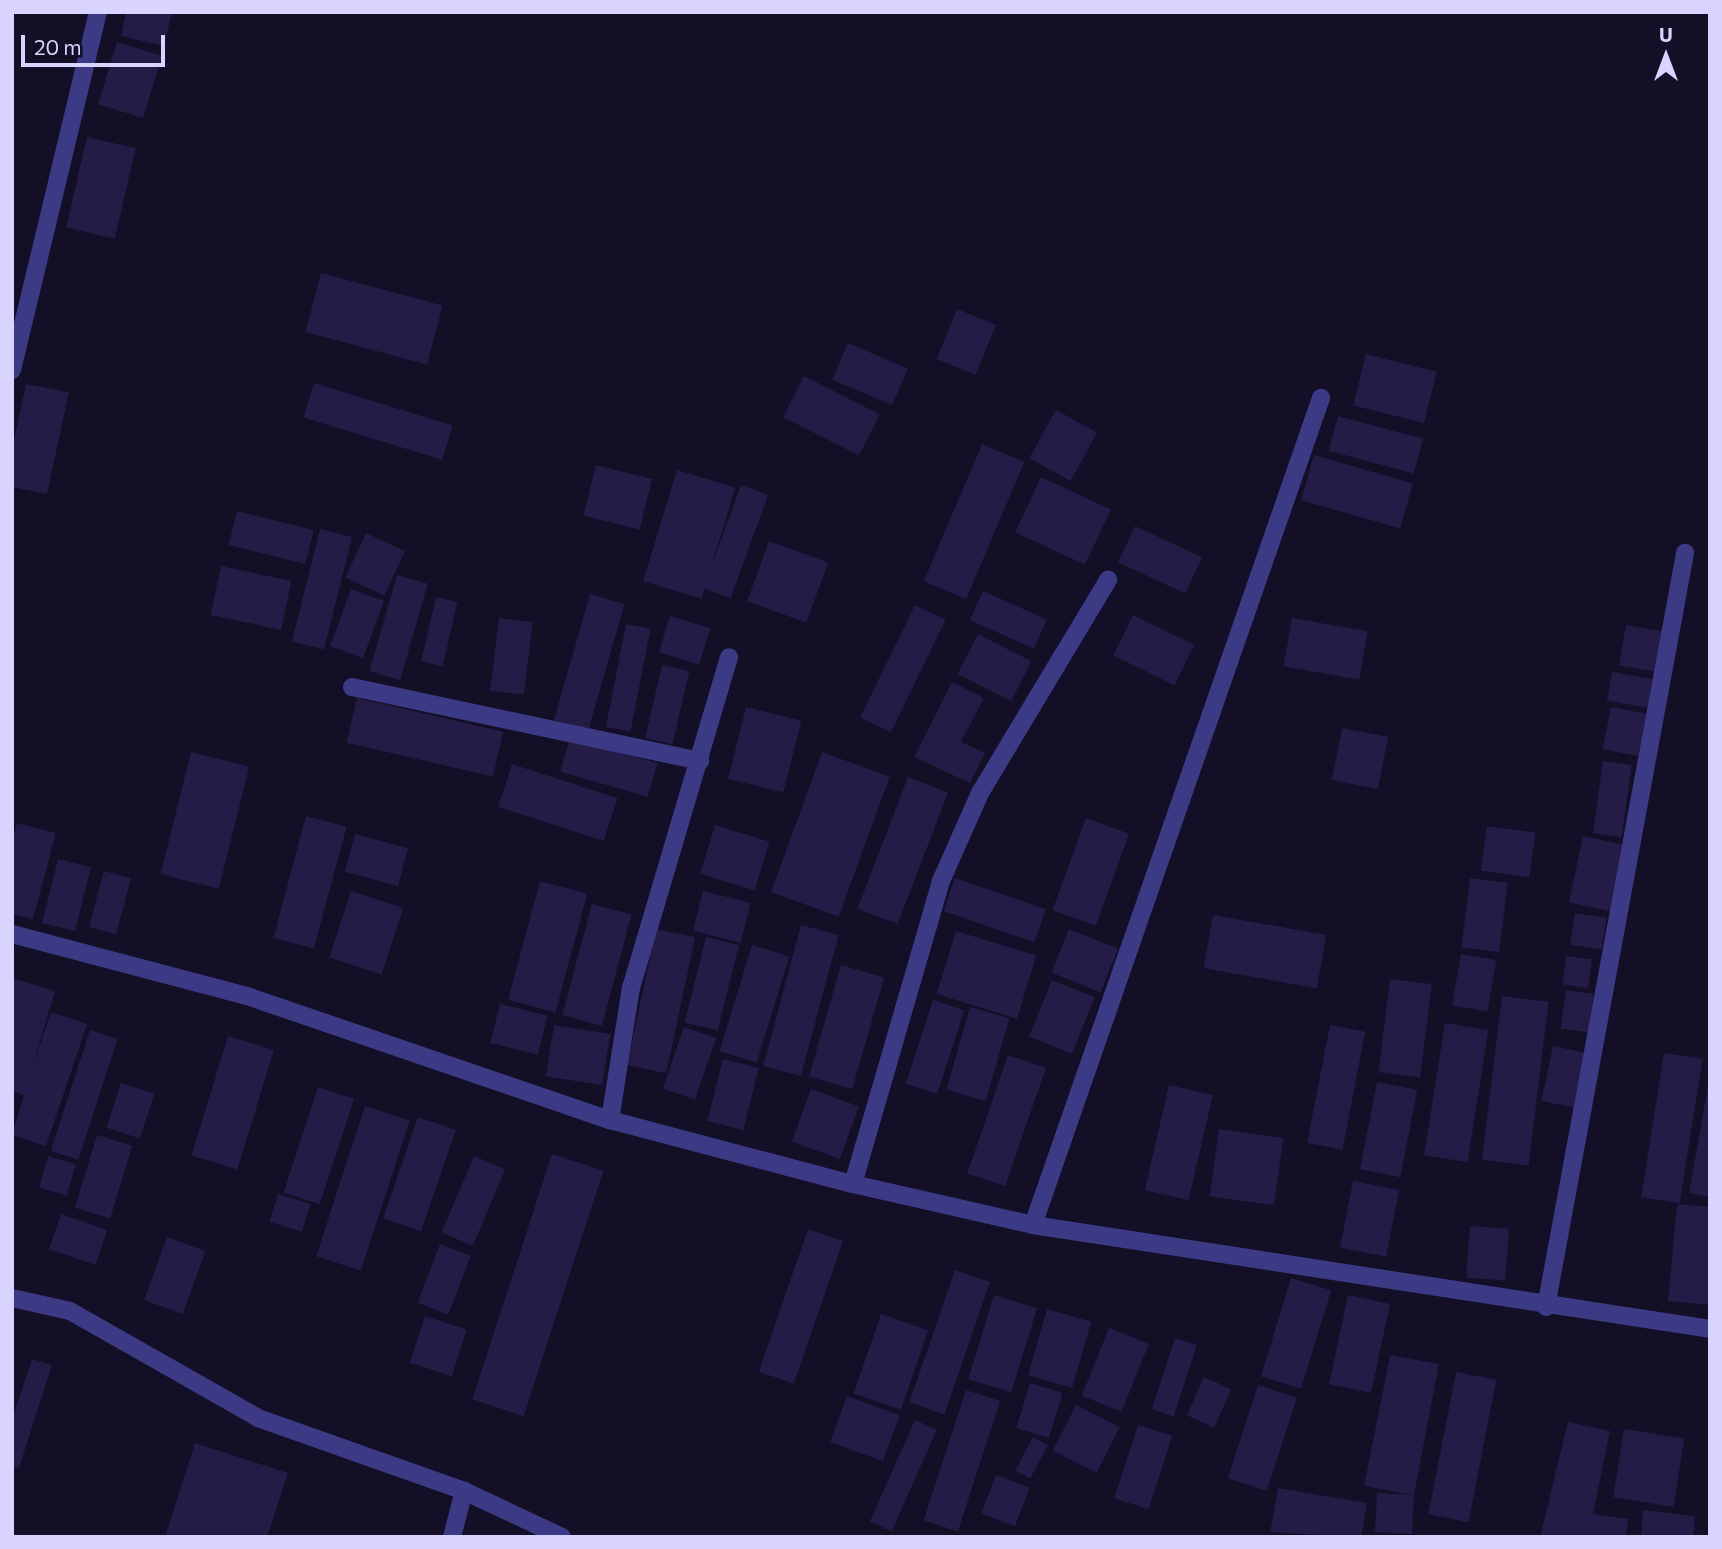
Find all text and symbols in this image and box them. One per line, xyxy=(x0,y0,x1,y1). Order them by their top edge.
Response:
scale bar xyxy=(24,21,168,65)
north arrow xyxy=(1631,21,1701,91)
text: U xyxy=(1659,23,1673,46)
text: 20 m xyxy=(34,34,82,59)

